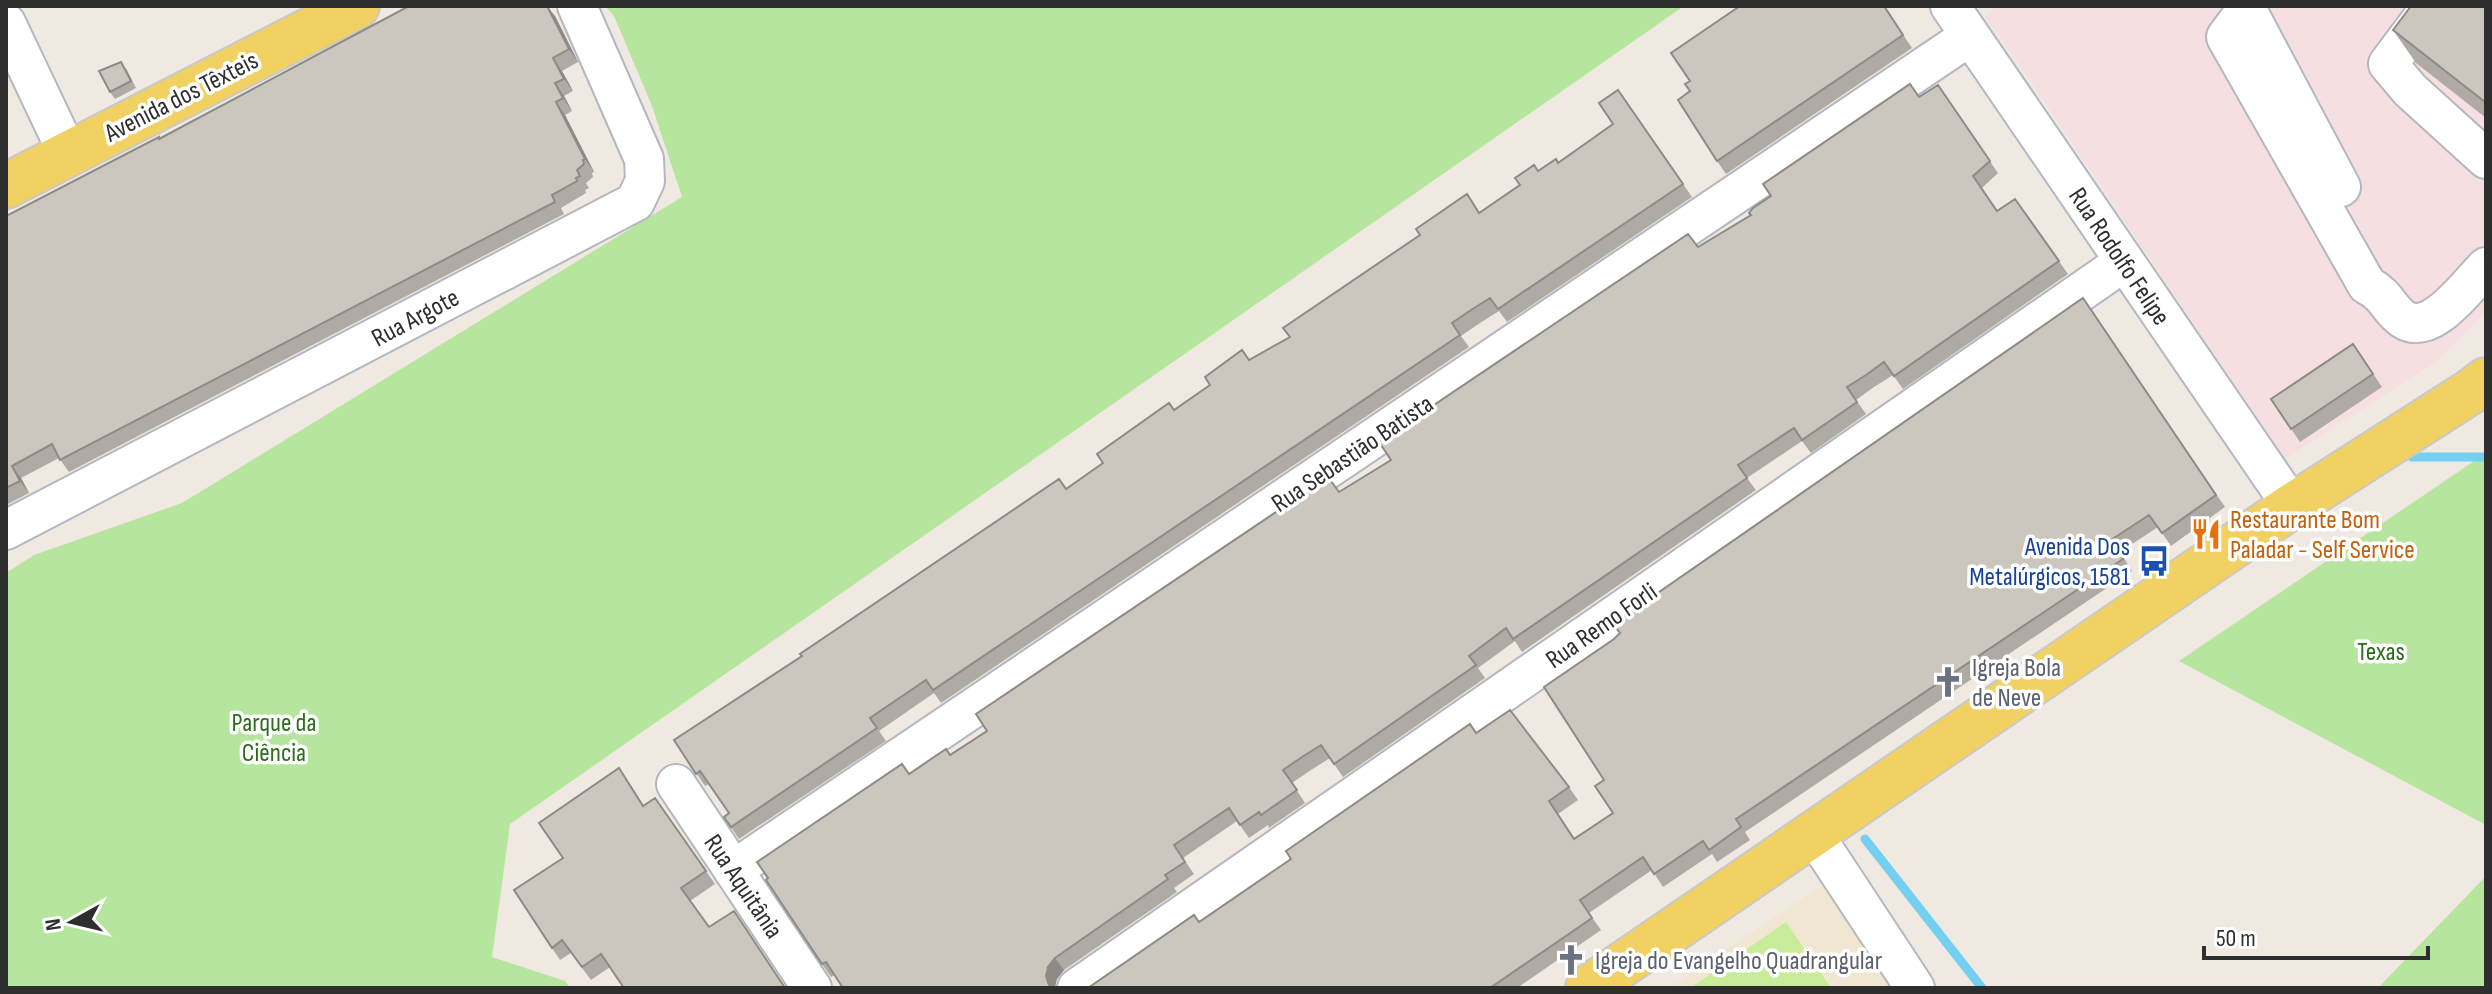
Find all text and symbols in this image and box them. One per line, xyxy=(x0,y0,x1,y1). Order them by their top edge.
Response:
street label: Avenida dos Têxteis xyxy=(99,45,264,150)
street label: Rua Rodolfo Felipe xyxy=(2061,182,2176,332)
street label: Rua Argote xyxy=(367,282,465,354)
street label: Rua Sebastião Batista xyxy=(1266,389,1439,520)
place label: Restaurante Bom Paladar - Self Service xyxy=(2230,505,2415,566)
restaurant icon: Restaurante Bom Paladar - Self Service xyxy=(2189,517,2223,551)
place label: Avenida Dos Metalúrgicos, 1581 xyxy=(1969,532,2130,593)
bus stop icon: Avenida Dos Metalúrgicos, 1581 xyxy=(2137,544,2171,578)
street label: Rua Remo Forli xyxy=(1540,577,1663,676)
park label: Texas xyxy=(2357,637,2405,668)
place label: Igreja Bola de Neve xyxy=(1972,653,2061,714)
church icon: Igreja Bola de Neve xyxy=(1931,665,1965,699)
park label: Parque da Ciência xyxy=(232,708,316,769)
street label: Rua Aquitânia xyxy=(697,829,789,945)
north arrow xyxy=(32,882,112,962)
scale bar xyxy=(2204,910,2428,960)
text: N xyxy=(39,917,68,932)
text: 50 m xyxy=(2216,924,2256,953)
church icon: Igreja do Evangelho Quadrangular xyxy=(1554,943,1588,977)
place label: Igreja do Evangelho Quadrangular xyxy=(1595,946,1883,977)

